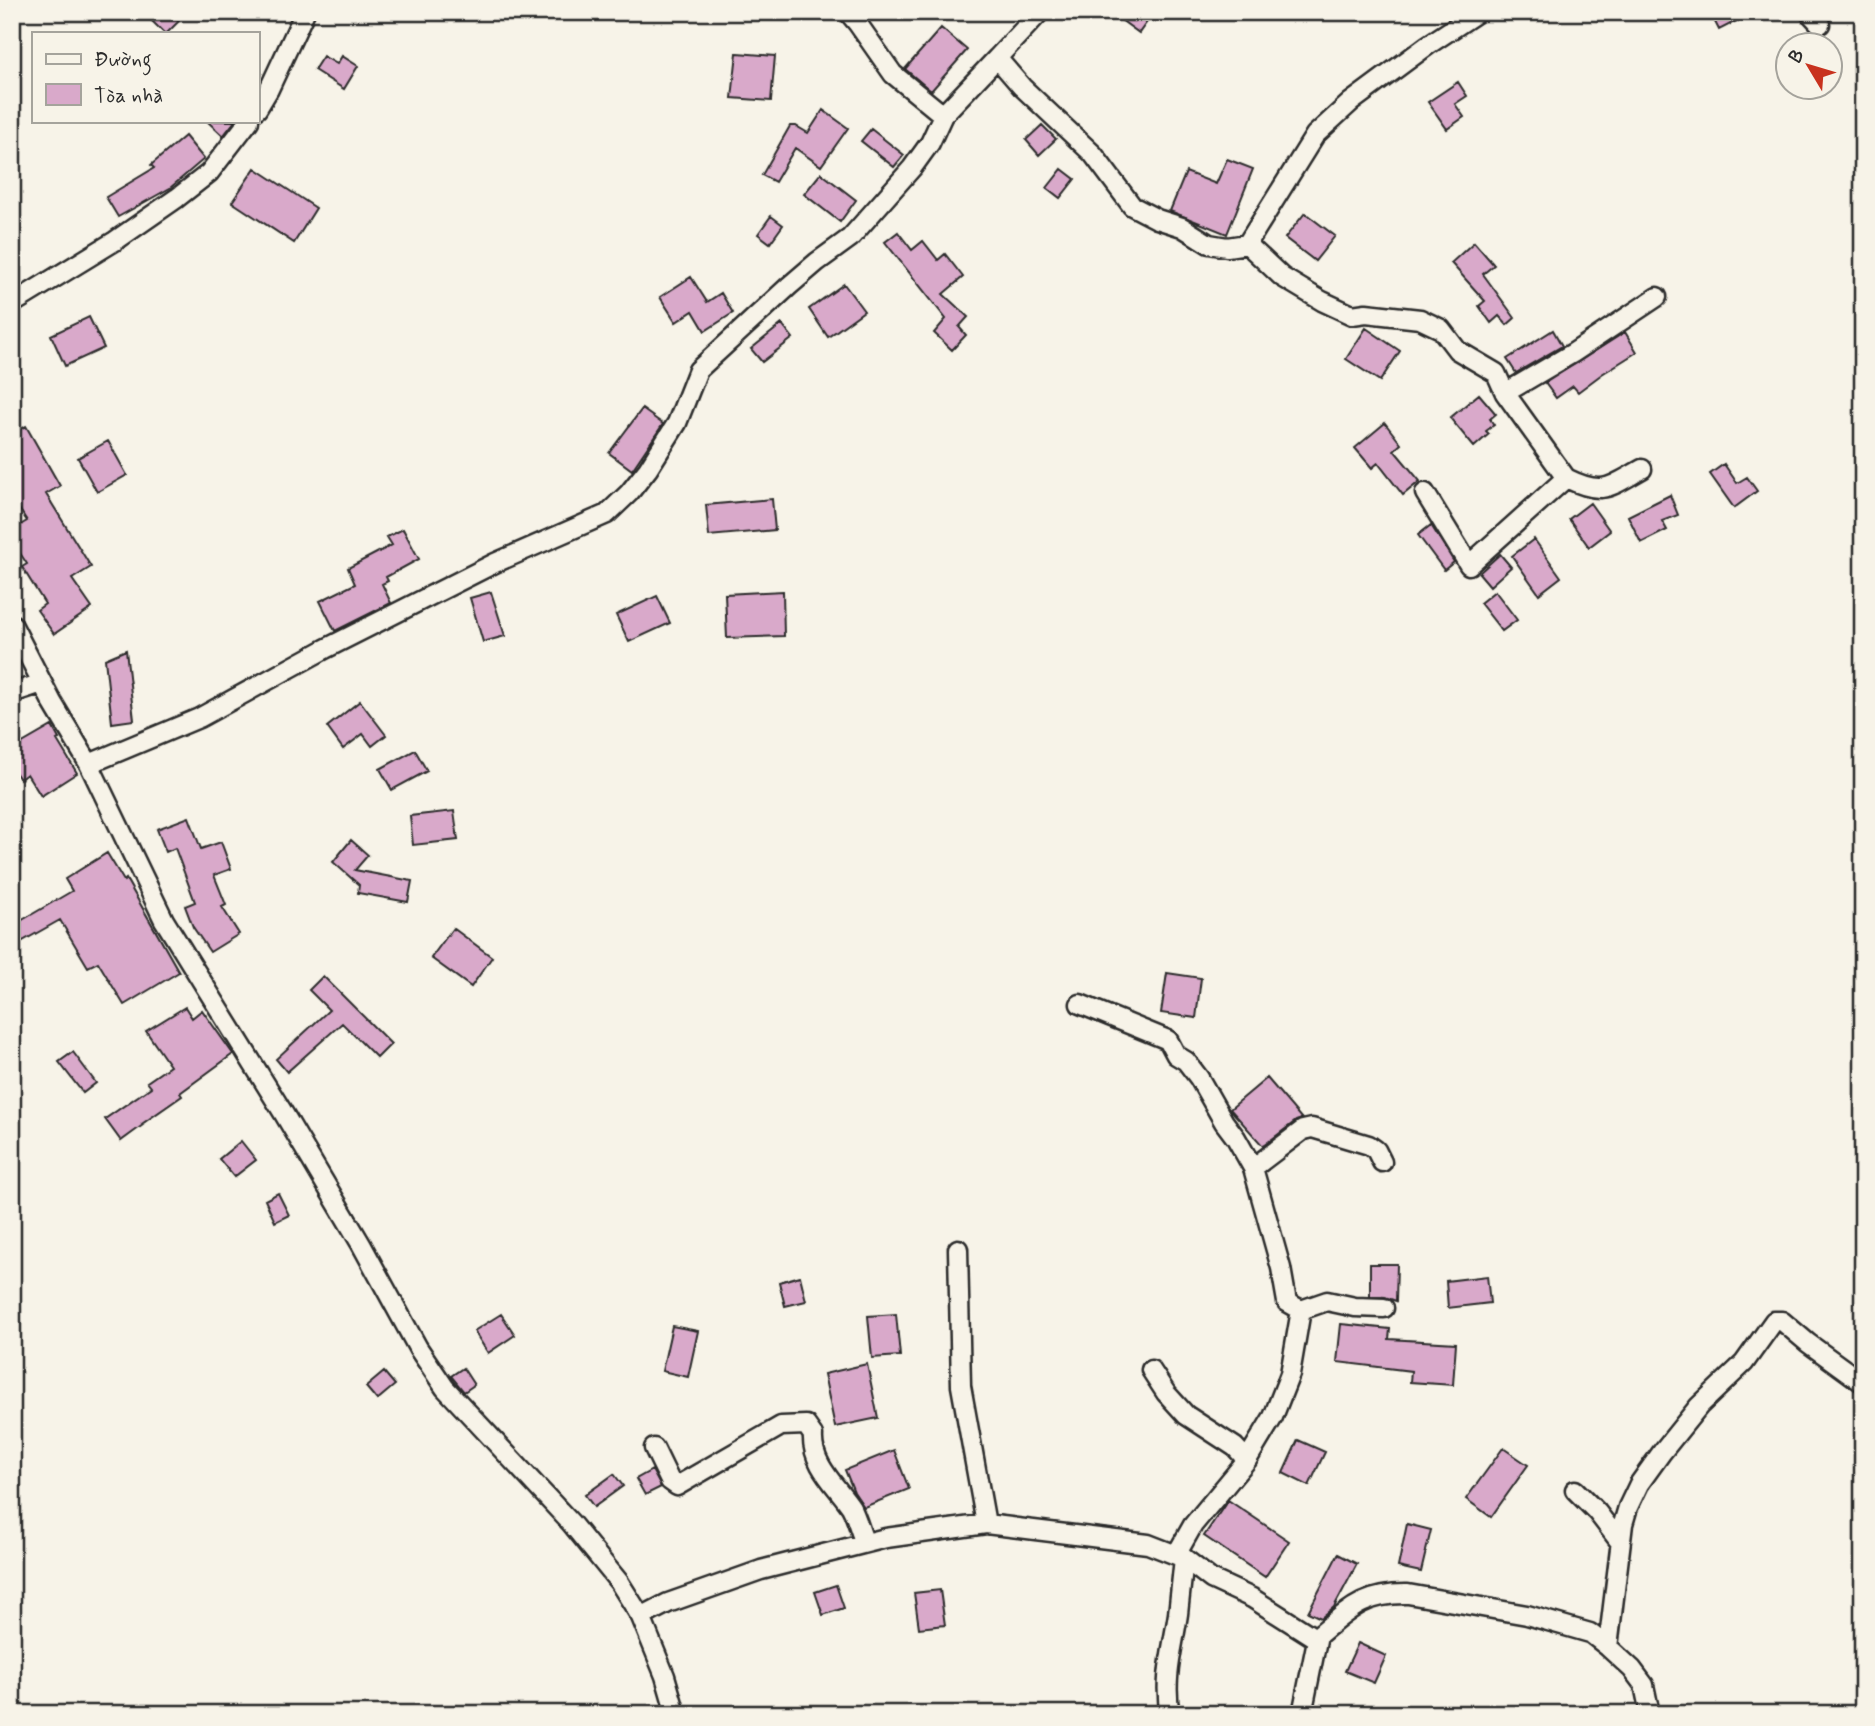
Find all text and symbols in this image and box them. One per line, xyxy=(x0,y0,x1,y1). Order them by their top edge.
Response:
legend xyxy=(32,32,259,122)
north arrow xyxy=(1773,32,1843,102)
text: B xyxy=(1783,44,1810,69)
text: Đường xyxy=(94,46,152,76)
text: Tòa nhà xyxy=(94,82,163,110)

